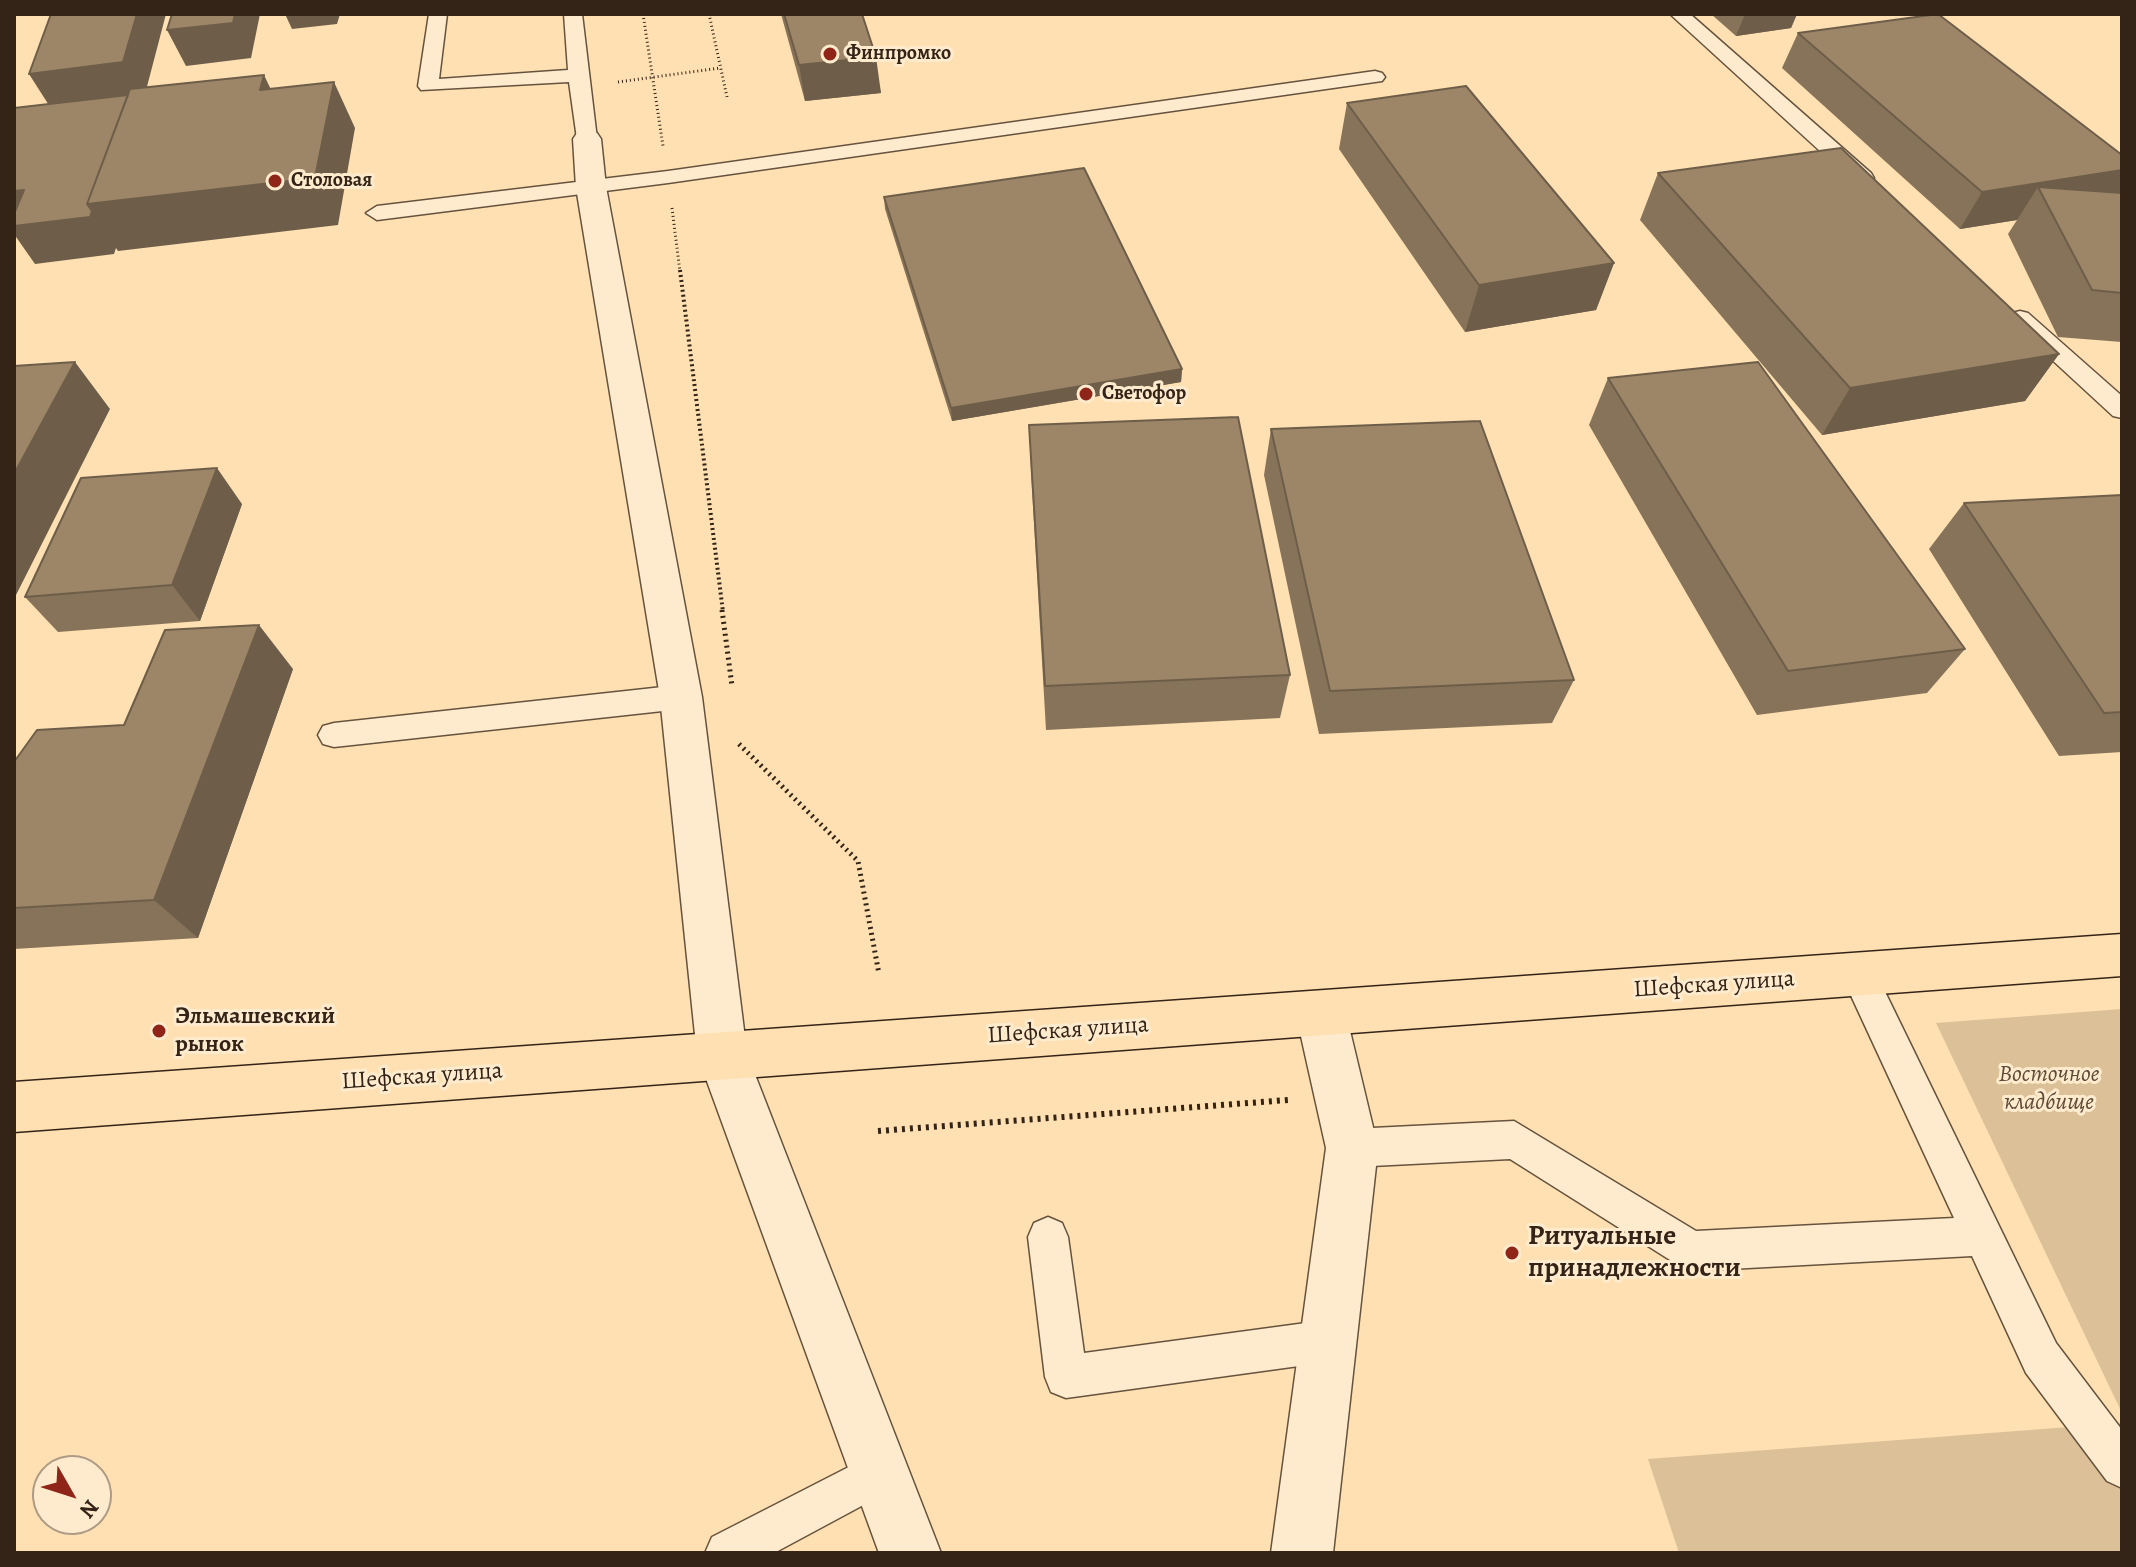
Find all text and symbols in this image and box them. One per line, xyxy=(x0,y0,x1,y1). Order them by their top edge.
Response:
place label: Финпромко xyxy=(846,42,951,66)
marker: Финпромко xyxy=(821,45,839,63)
place label: Столовая xyxy=(291,169,372,193)
marker: Столовая xyxy=(266,172,284,190)
place label: Светофор xyxy=(1102,382,1186,406)
marker: Светофор xyxy=(1077,385,1095,403)
street label: Шефская улица xyxy=(1632,965,1796,1005)
place label: Эльмашевский рынок xyxy=(175,1003,335,1059)
street label: Шефская улица xyxy=(986,1011,1150,1051)
marker: Эльмашевский рынок xyxy=(150,1022,168,1040)
street label: Шефская улица xyxy=(340,1057,504,1097)
park label: Восточное кладбище xyxy=(1999,1061,2099,1117)
place label: Ритуальные принадлежности xyxy=(1528,1220,1741,1286)
marker: Ритуальные принадлежности xyxy=(1503,1244,1521,1262)
north arrow xyxy=(32,1455,112,1535)
text: N xyxy=(72,1493,106,1525)

